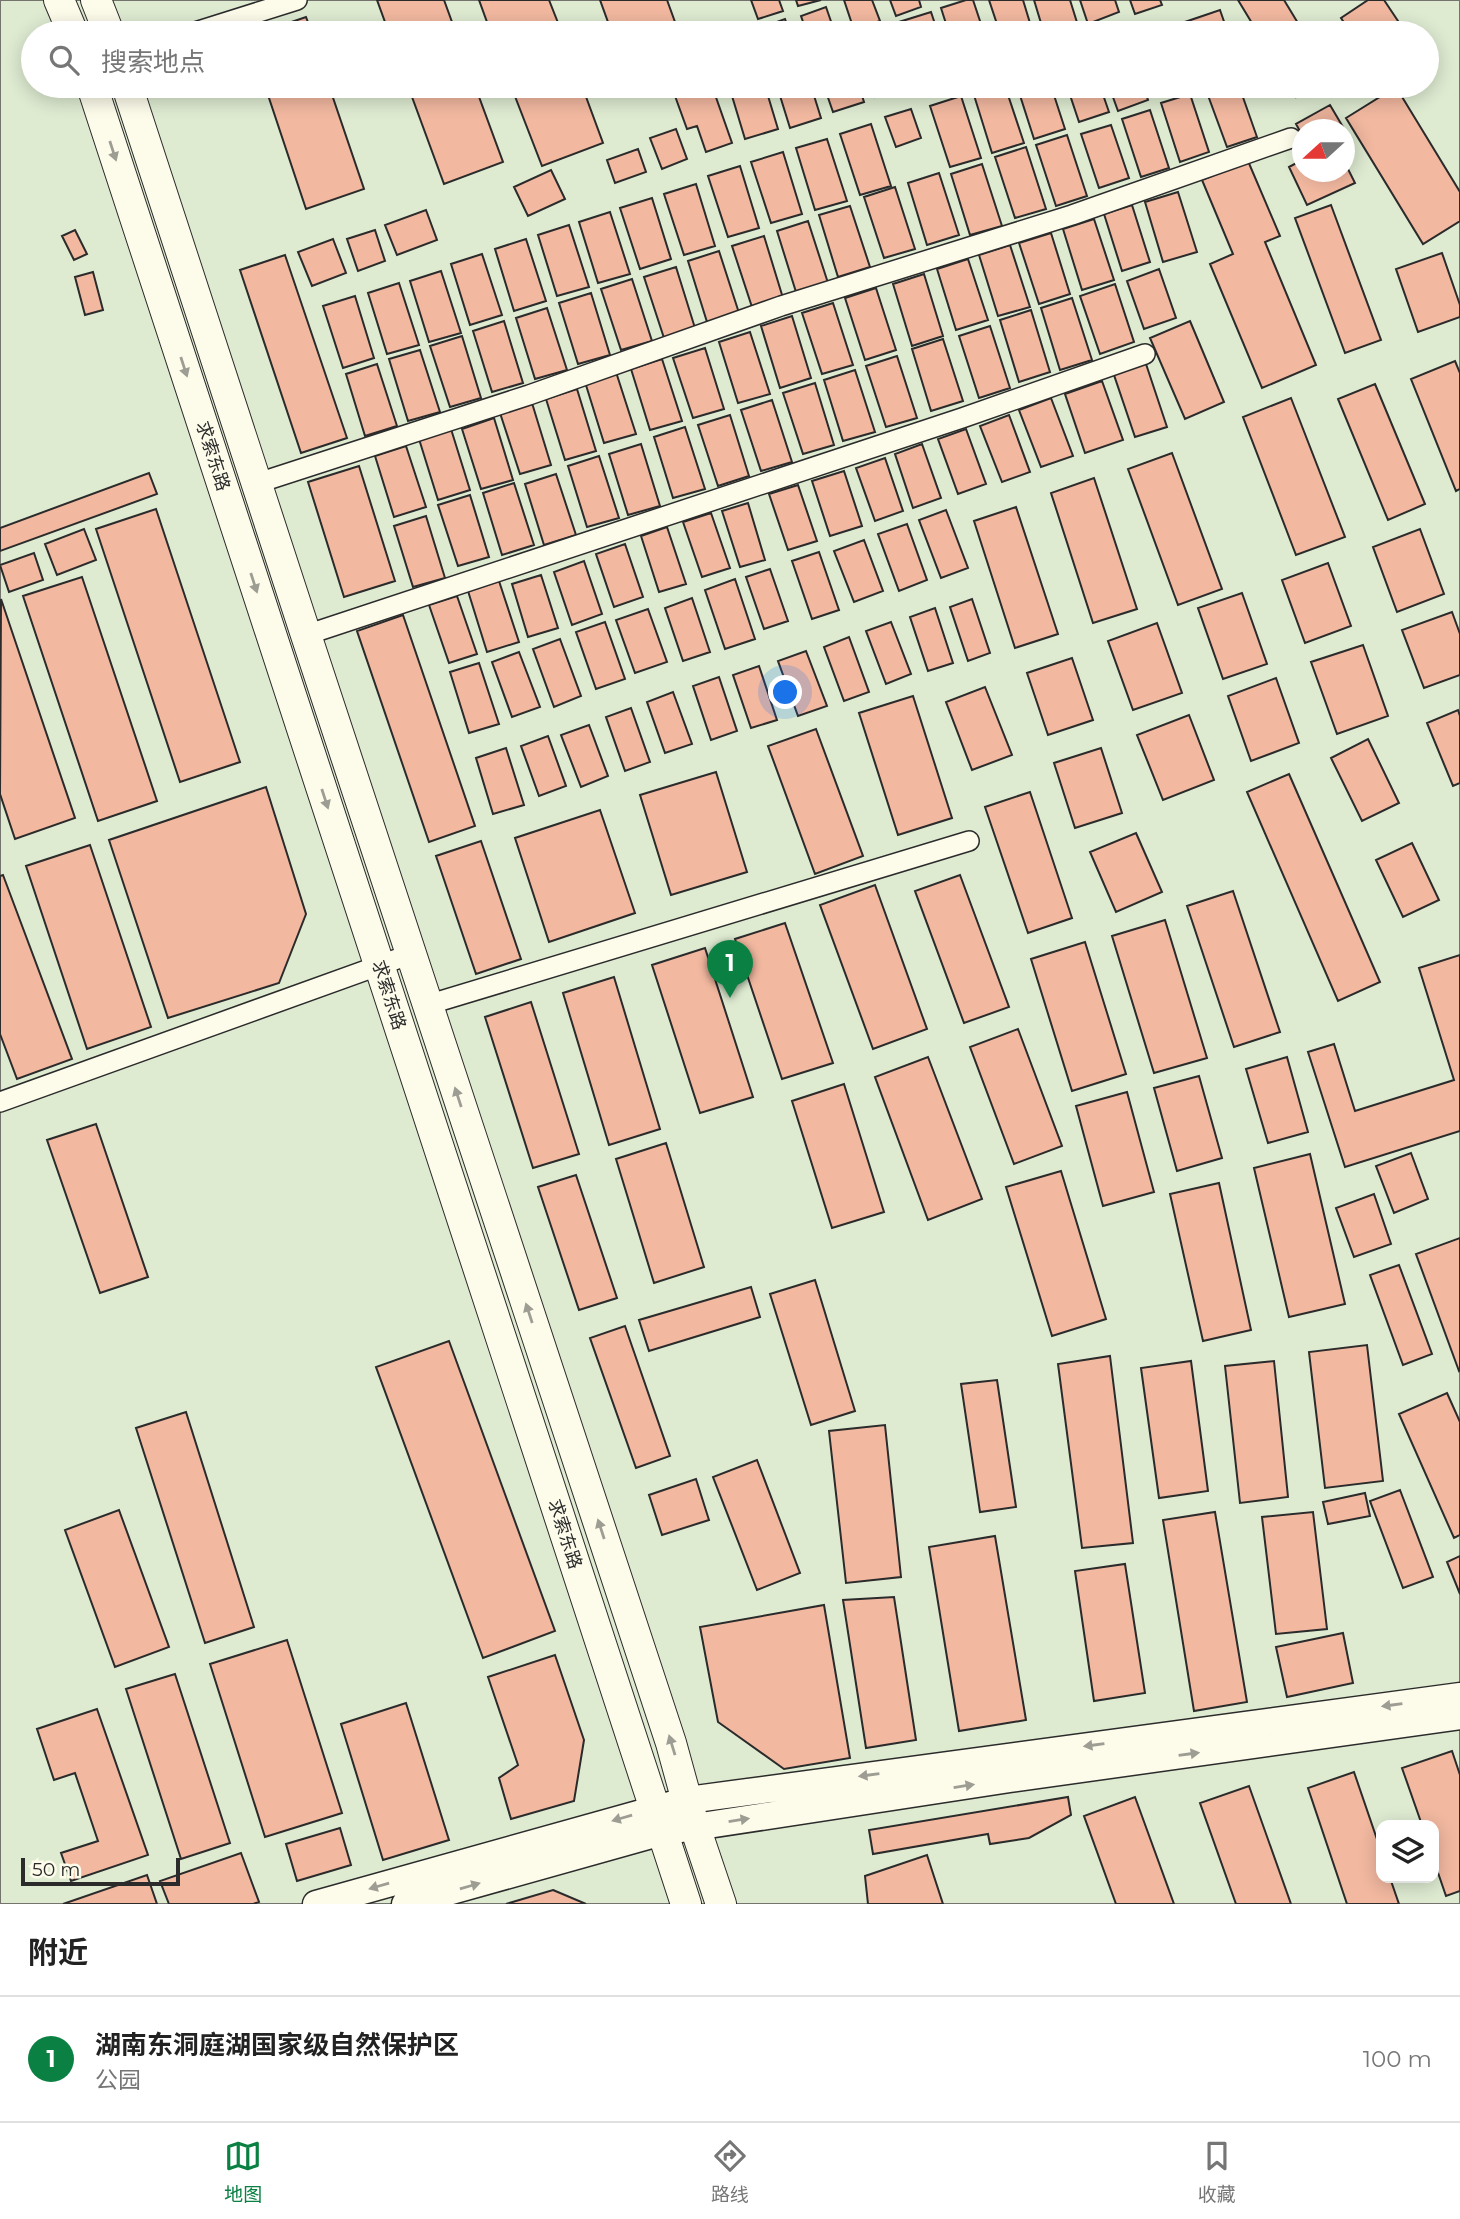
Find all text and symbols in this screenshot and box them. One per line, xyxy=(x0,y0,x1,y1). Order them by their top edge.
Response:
search box xyxy=(21,21,1439,98)
icon: search xyxy=(45,41,83,79)
text: 搜索地点 xyxy=(101,46,205,78)
north arrow xyxy=(1292,119,1355,182)
one-way arrow xyxy=(108,140,119,161)
one-way arrow xyxy=(179,357,189,378)
street label: 求索东路 xyxy=(191,418,235,494)
one-way arrow xyxy=(249,573,260,594)
your location xyxy=(768,675,802,709)
one-way arrow xyxy=(320,789,331,810)
pin: 1 xyxy=(707,940,753,998)
street label: 求索东路 xyxy=(367,957,411,1033)
one-way arrow xyxy=(452,1086,463,1107)
one-way arrow xyxy=(523,1302,534,1323)
street label: 求索东路 xyxy=(543,1496,587,1572)
one-way arrow xyxy=(595,1518,606,1539)
one-way arrow xyxy=(1381,1700,1403,1711)
one-way arrow xyxy=(666,1734,676,1755)
one-way arrow xyxy=(1083,1740,1105,1751)
one-way arrow xyxy=(1178,1748,1200,1759)
one-way arrow xyxy=(857,1770,879,1781)
one-way arrow xyxy=(953,1780,975,1791)
one-way arrow xyxy=(611,1813,633,1824)
one-way arrow xyxy=(728,1814,750,1825)
map controls xyxy=(1376,1820,1439,1883)
button: layers xyxy=(1376,1820,1439,1883)
scale bar xyxy=(21,1855,180,1887)
text: 50 m xyxy=(32,1858,80,1881)
one-way arrow xyxy=(460,1880,481,1890)
one-way arrow xyxy=(369,1882,390,1892)
text: 附近 xyxy=(28,1934,88,1971)
text: 湖南东洞庭湖国家级自然保护区 xyxy=(95,2029,459,2061)
text: 1 xyxy=(46,2045,56,2073)
text: 100 m xyxy=(1363,2045,1432,2073)
text: 公园 xyxy=(95,2066,141,2094)
tab: 地图 xyxy=(224,2137,262,2206)
tab: 路线 xyxy=(711,2137,749,2206)
tab: 收藏 xyxy=(1198,2137,1236,2206)

